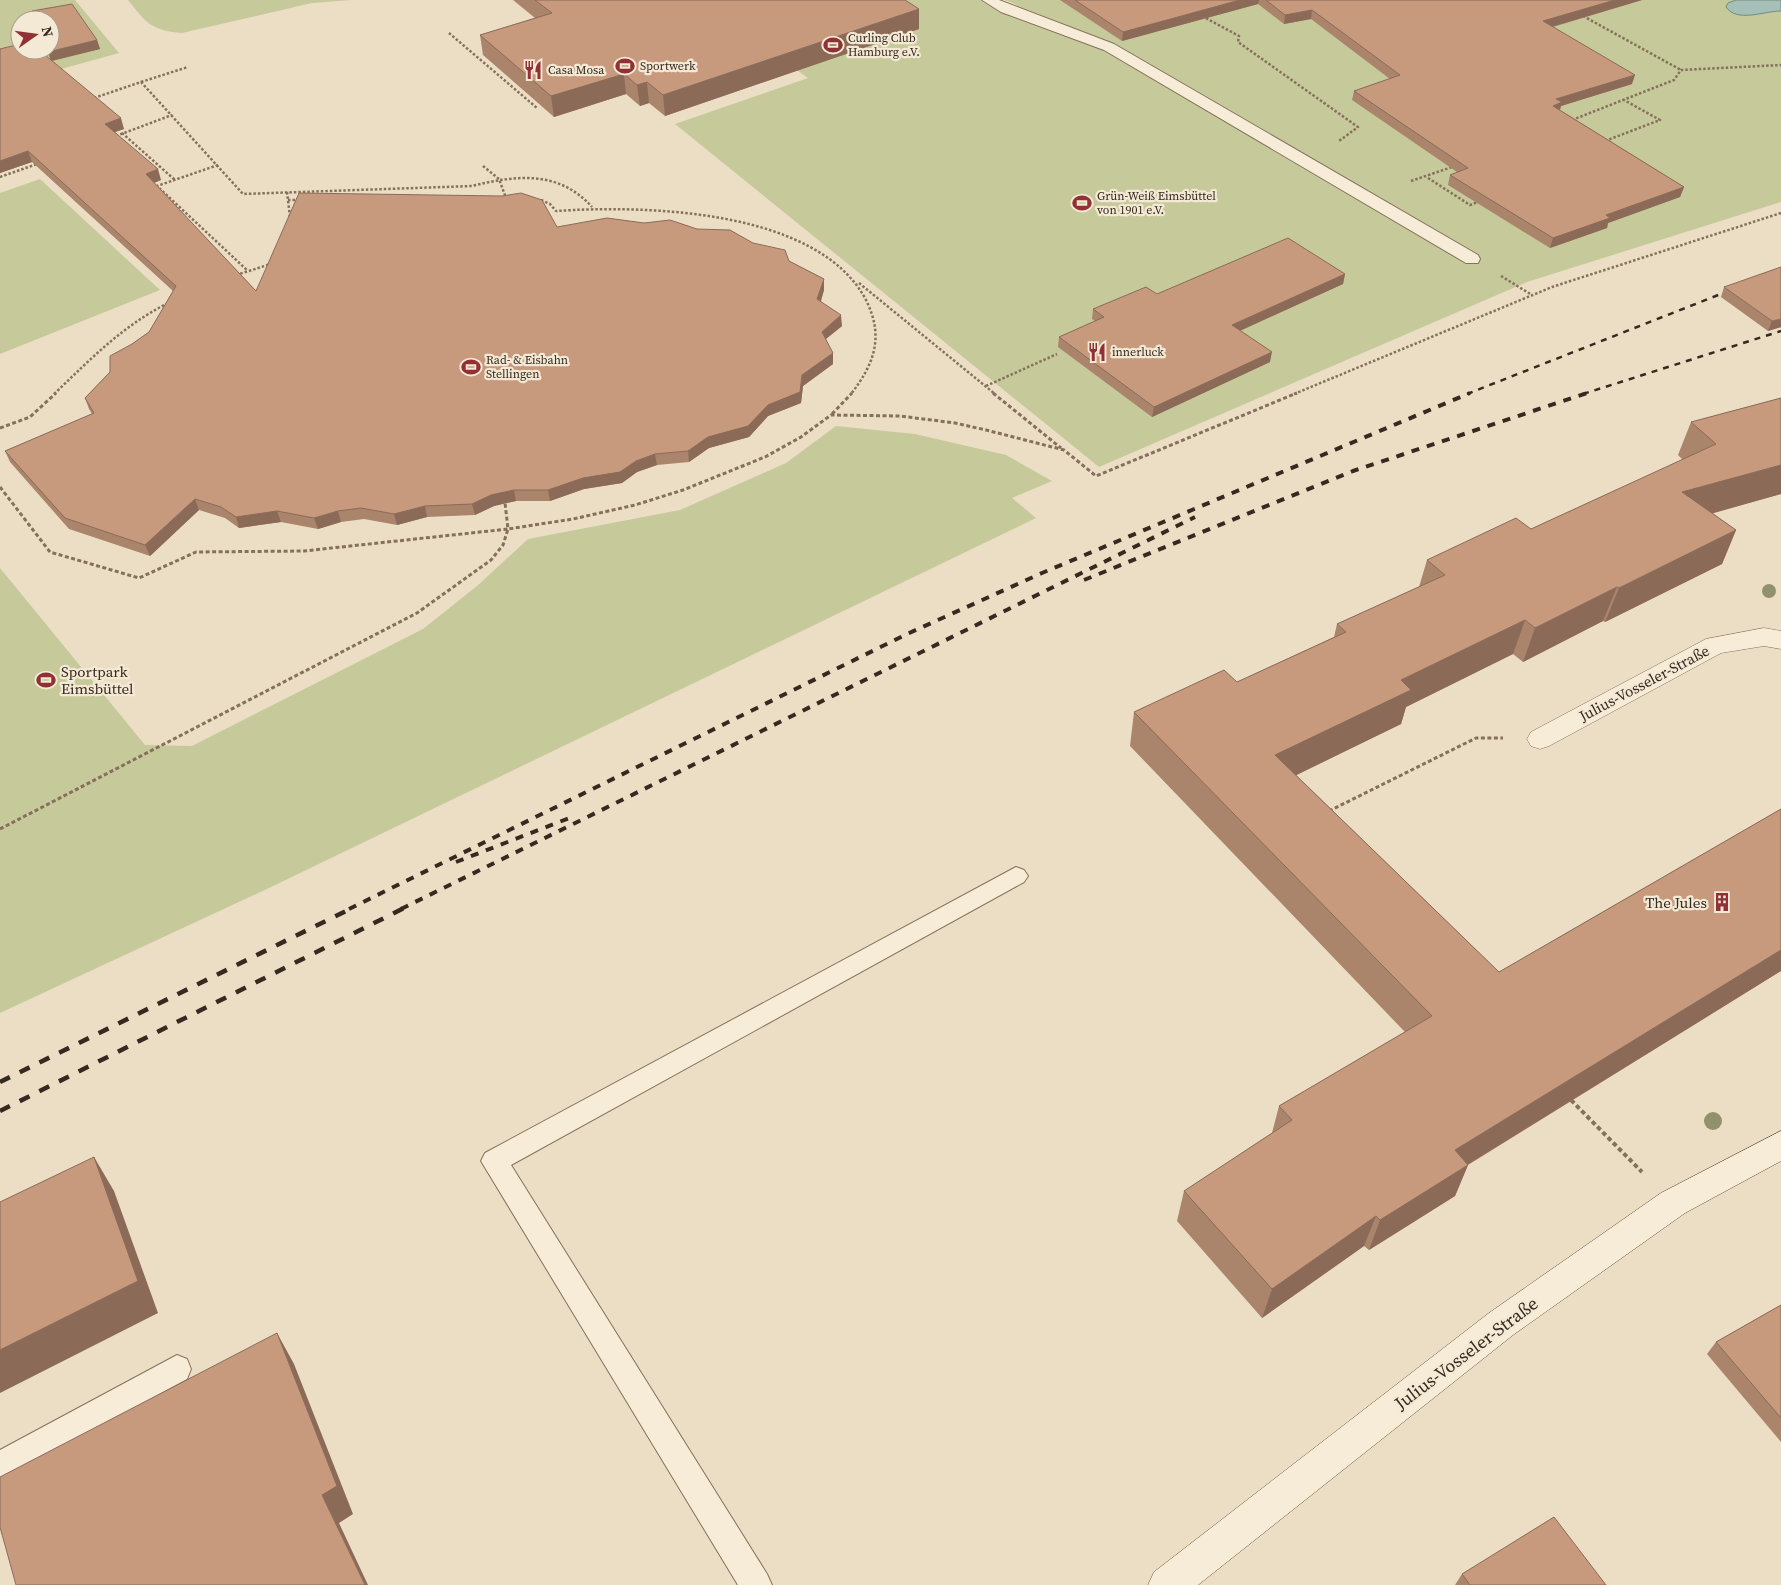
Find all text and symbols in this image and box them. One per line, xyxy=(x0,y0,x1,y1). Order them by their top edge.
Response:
north arrow xyxy=(10,10,60,60)
text: N xyxy=(37,24,59,39)
place label: Curling Club Hamburg e.V. xyxy=(848,30,920,60)
sports icon: Curling Club Hamburg e.V. xyxy=(822,34,844,56)
sports icon: Sportwerk xyxy=(614,55,636,77)
place label: Sportwerk xyxy=(640,58,696,74)
restaurant icon: Casa Mosa xyxy=(522,59,544,81)
place label: Casa Mosa xyxy=(548,62,605,78)
place label: Grün-Weiß Eimsbüttel von 1901 e.V. xyxy=(1097,188,1216,218)
sports icon: Grün-Weiß Eimsbüttel von 1901 e.V. xyxy=(1071,192,1093,214)
restaurant icon: innerluck xyxy=(1086,341,1108,363)
place label: innerluck xyxy=(1112,344,1164,360)
place label: Rad- & Eisbahn Stellingen xyxy=(486,352,568,382)
sports icon: Rad- & Eisbahn Stellingen xyxy=(460,356,482,378)
street label: Julius-Vosseler-Straße xyxy=(1574,640,1713,727)
place label: Sportpark Eimsbüttel xyxy=(61,661,134,699)
sports icon: Sportpark Eimsbüttel xyxy=(35,669,57,691)
building icon: The Jules xyxy=(1711,891,1733,913)
place label: The Jules xyxy=(1645,892,1707,913)
street label: Julius-Vosseler-Straße xyxy=(1388,1291,1543,1416)

